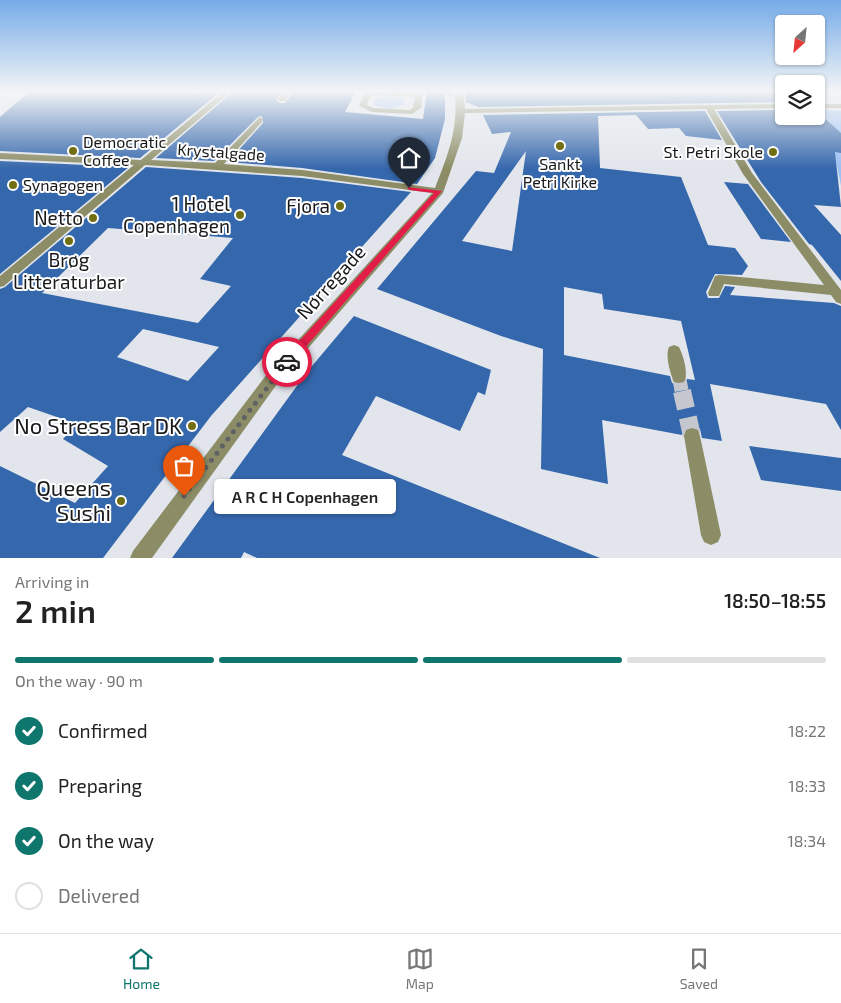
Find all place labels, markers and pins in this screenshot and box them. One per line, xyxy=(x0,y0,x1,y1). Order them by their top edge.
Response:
place label: Democratic Coffee xyxy=(83,132,166,169)
pin xyxy=(388,137,430,188)
marker: Sankt Petri Kirke xyxy=(554,140,566,152)
place label: St. Petri Skole xyxy=(663,142,763,161)
marker: Democratic Coffee xyxy=(67,145,79,157)
marker: St. Petri Skole xyxy=(767,146,779,158)
place label: Sankt Petri Kirke xyxy=(523,154,597,191)
place label: Synagogen xyxy=(23,175,103,194)
marker: Synagogen xyxy=(7,179,19,191)
place label: 1 Hotel Copenhagen xyxy=(123,192,230,237)
place label: Fjora xyxy=(286,194,330,217)
marker: Fjora xyxy=(334,200,346,212)
place label: Netto xyxy=(34,206,83,229)
marker: 1 Hotel Copenhagen xyxy=(234,209,246,221)
marker: Netto xyxy=(87,212,99,224)
marker: Brøg Litteraturbar xyxy=(63,235,75,247)
place label: Brøg Litteraturbar xyxy=(13,248,125,293)
place label: No Stress Bar DK xyxy=(14,412,182,438)
marker: No Stress Bar DK xyxy=(186,420,198,432)
pin xyxy=(163,445,205,496)
place label: Queens Sushi xyxy=(36,474,111,525)
callout: A R C H Copenhagen xyxy=(214,478,396,514)
marker: Queens Sushi xyxy=(115,495,127,507)

